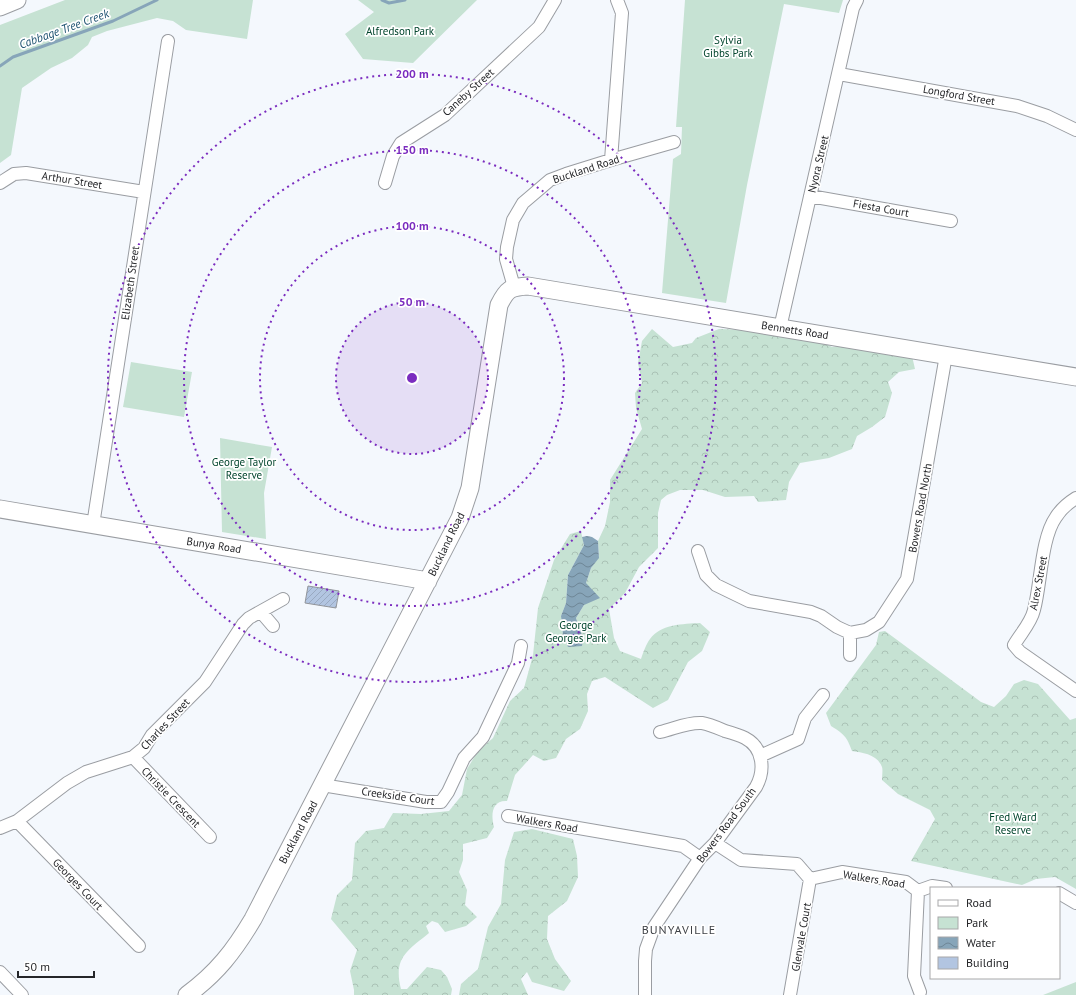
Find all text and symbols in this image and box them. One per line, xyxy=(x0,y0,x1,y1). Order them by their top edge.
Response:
water label: Cabbage Tree Creek xyxy=(17,5,111,52)
park label: Alfredson Park xyxy=(366,24,435,38)
park label: Sylvia Gibbs Park xyxy=(703,33,753,60)
street label: Caneby Street xyxy=(439,65,497,119)
text: 200 m xyxy=(395,66,429,81)
street label: Longford Street xyxy=(922,82,996,108)
street label: Nyora Street xyxy=(805,134,831,194)
text: 150 m xyxy=(395,142,429,157)
street label: Buckland Road xyxy=(551,152,621,186)
street label: Arthur Street xyxy=(41,168,103,192)
street label: Fiesta Court xyxy=(852,196,910,220)
text: 100 m xyxy=(395,218,429,233)
street label: Elizabeth Street xyxy=(118,245,142,321)
text: 50 m xyxy=(399,294,425,309)
street label: Bennetts Road xyxy=(760,318,830,342)
centre of rings xyxy=(405,371,419,385)
park label: George Taylor Reserve xyxy=(212,455,276,482)
street label: Bowers Road North xyxy=(905,462,935,554)
street label: Buckland Road xyxy=(424,510,468,578)
street label: Bunya Road xyxy=(186,534,242,556)
street label: Alrex Street xyxy=(1026,554,1050,611)
park label: George Georges Park xyxy=(545,618,607,645)
street label: Charles Street xyxy=(137,695,193,753)
street label: Christie Crescent xyxy=(139,764,204,830)
street label: Creekside Court xyxy=(361,784,436,808)
street label: Bowers Road South xyxy=(693,785,759,865)
street label: Buckland Road xyxy=(276,798,321,866)
park label: Fred Ward Reserve xyxy=(989,810,1037,837)
street label: Walkers Road xyxy=(515,811,579,835)
street label: Georges Court xyxy=(50,855,106,913)
street label: Walkers Road xyxy=(842,867,906,891)
legend xyxy=(930,887,1060,979)
text: Road xyxy=(966,895,991,910)
street label: Glenvale Court xyxy=(788,901,814,972)
text: Park xyxy=(966,915,988,930)
district label: BUNYAVILLE xyxy=(642,922,716,937)
text: Water xyxy=(966,935,996,950)
scale bar xyxy=(18,953,94,979)
text: Building xyxy=(966,955,1009,970)
text: 50 m xyxy=(24,959,50,974)

